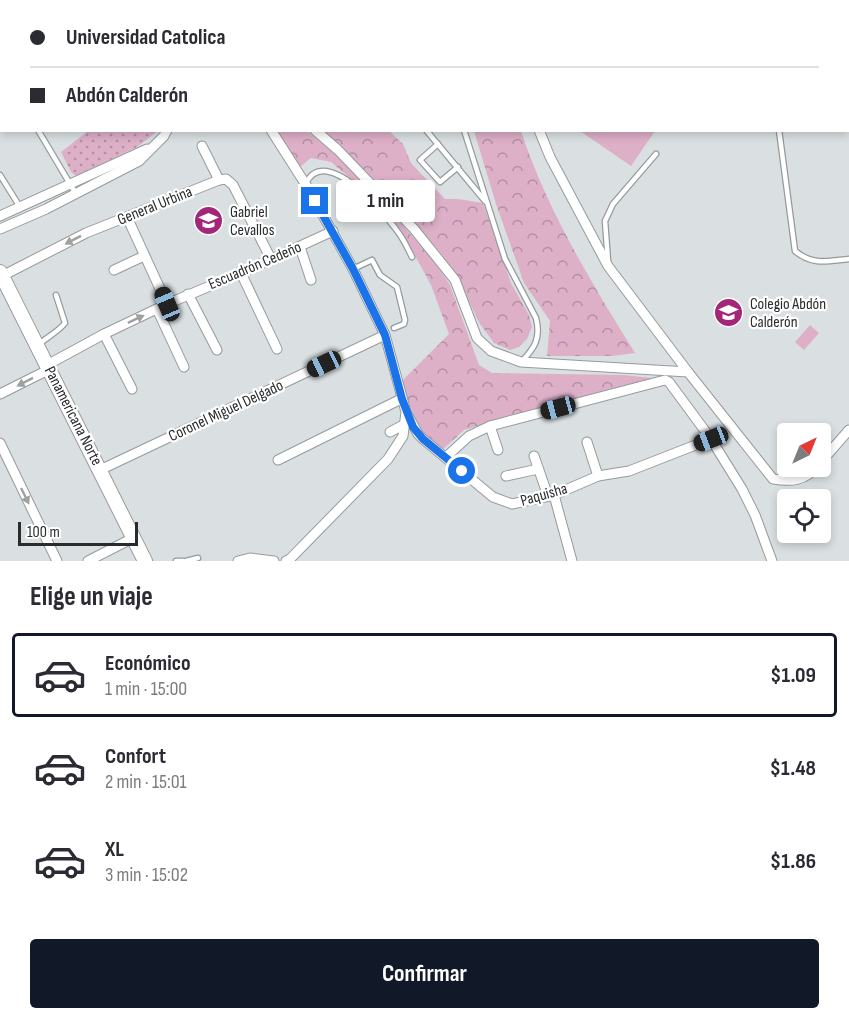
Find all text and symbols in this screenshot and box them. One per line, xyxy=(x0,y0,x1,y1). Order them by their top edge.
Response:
text: Universidad Catolica xyxy=(66,24,225,51)
text: Abdón Calderón xyxy=(66,82,188,109)
callout: 1 min xyxy=(336,180,435,222)
street label: General Urbina xyxy=(115,182,195,230)
route end xyxy=(301,187,328,214)
text: 1 min xyxy=(367,189,404,213)
place label: Gabriel Cevallos xyxy=(230,203,275,240)
school or university icon: Gabriel Cevallos xyxy=(193,205,225,237)
one-way arrow xyxy=(64,235,81,245)
street label: Escuadrón Cedeño xyxy=(206,238,304,294)
car xyxy=(152,284,182,324)
place label: Colegio Abdón Calderón xyxy=(750,295,826,332)
school or university icon: Colegio Abdón Calderón xyxy=(713,297,745,329)
one-way arrow xyxy=(128,314,145,323)
car xyxy=(304,348,344,380)
street label: Panamericana Norte xyxy=(40,363,106,469)
street label: Coronel Miguel Delgado xyxy=(166,376,286,446)
one-way arrow xyxy=(16,377,33,387)
car xyxy=(538,395,578,421)
north arrow xyxy=(777,423,831,477)
map controls xyxy=(777,423,831,543)
car xyxy=(691,424,731,454)
route start xyxy=(448,457,475,484)
street label: Paquisha xyxy=(518,479,570,511)
one-way arrow xyxy=(21,487,30,504)
button: locate xyxy=(777,489,831,543)
scale bar xyxy=(18,519,138,546)
text: 100 m xyxy=(27,523,60,542)
text: Elige un viaje xyxy=(30,581,153,613)
icon: car xyxy=(33,648,87,702)
text: Económico xyxy=(105,650,191,677)
text: $1.09 xyxy=(770,662,816,689)
text: 1 min · 15:00 xyxy=(105,677,187,701)
icon: car xyxy=(33,741,87,795)
text: Confort xyxy=(105,743,166,770)
text: $1.48 xyxy=(770,755,816,782)
text: 2 min · 15:01 xyxy=(105,770,187,794)
icon: car xyxy=(33,834,87,888)
text: XL xyxy=(105,836,124,863)
text: $1.86 xyxy=(770,848,816,875)
text: 3 min · 15:02 xyxy=(105,863,188,887)
button: Confirmar xyxy=(30,939,819,1008)

